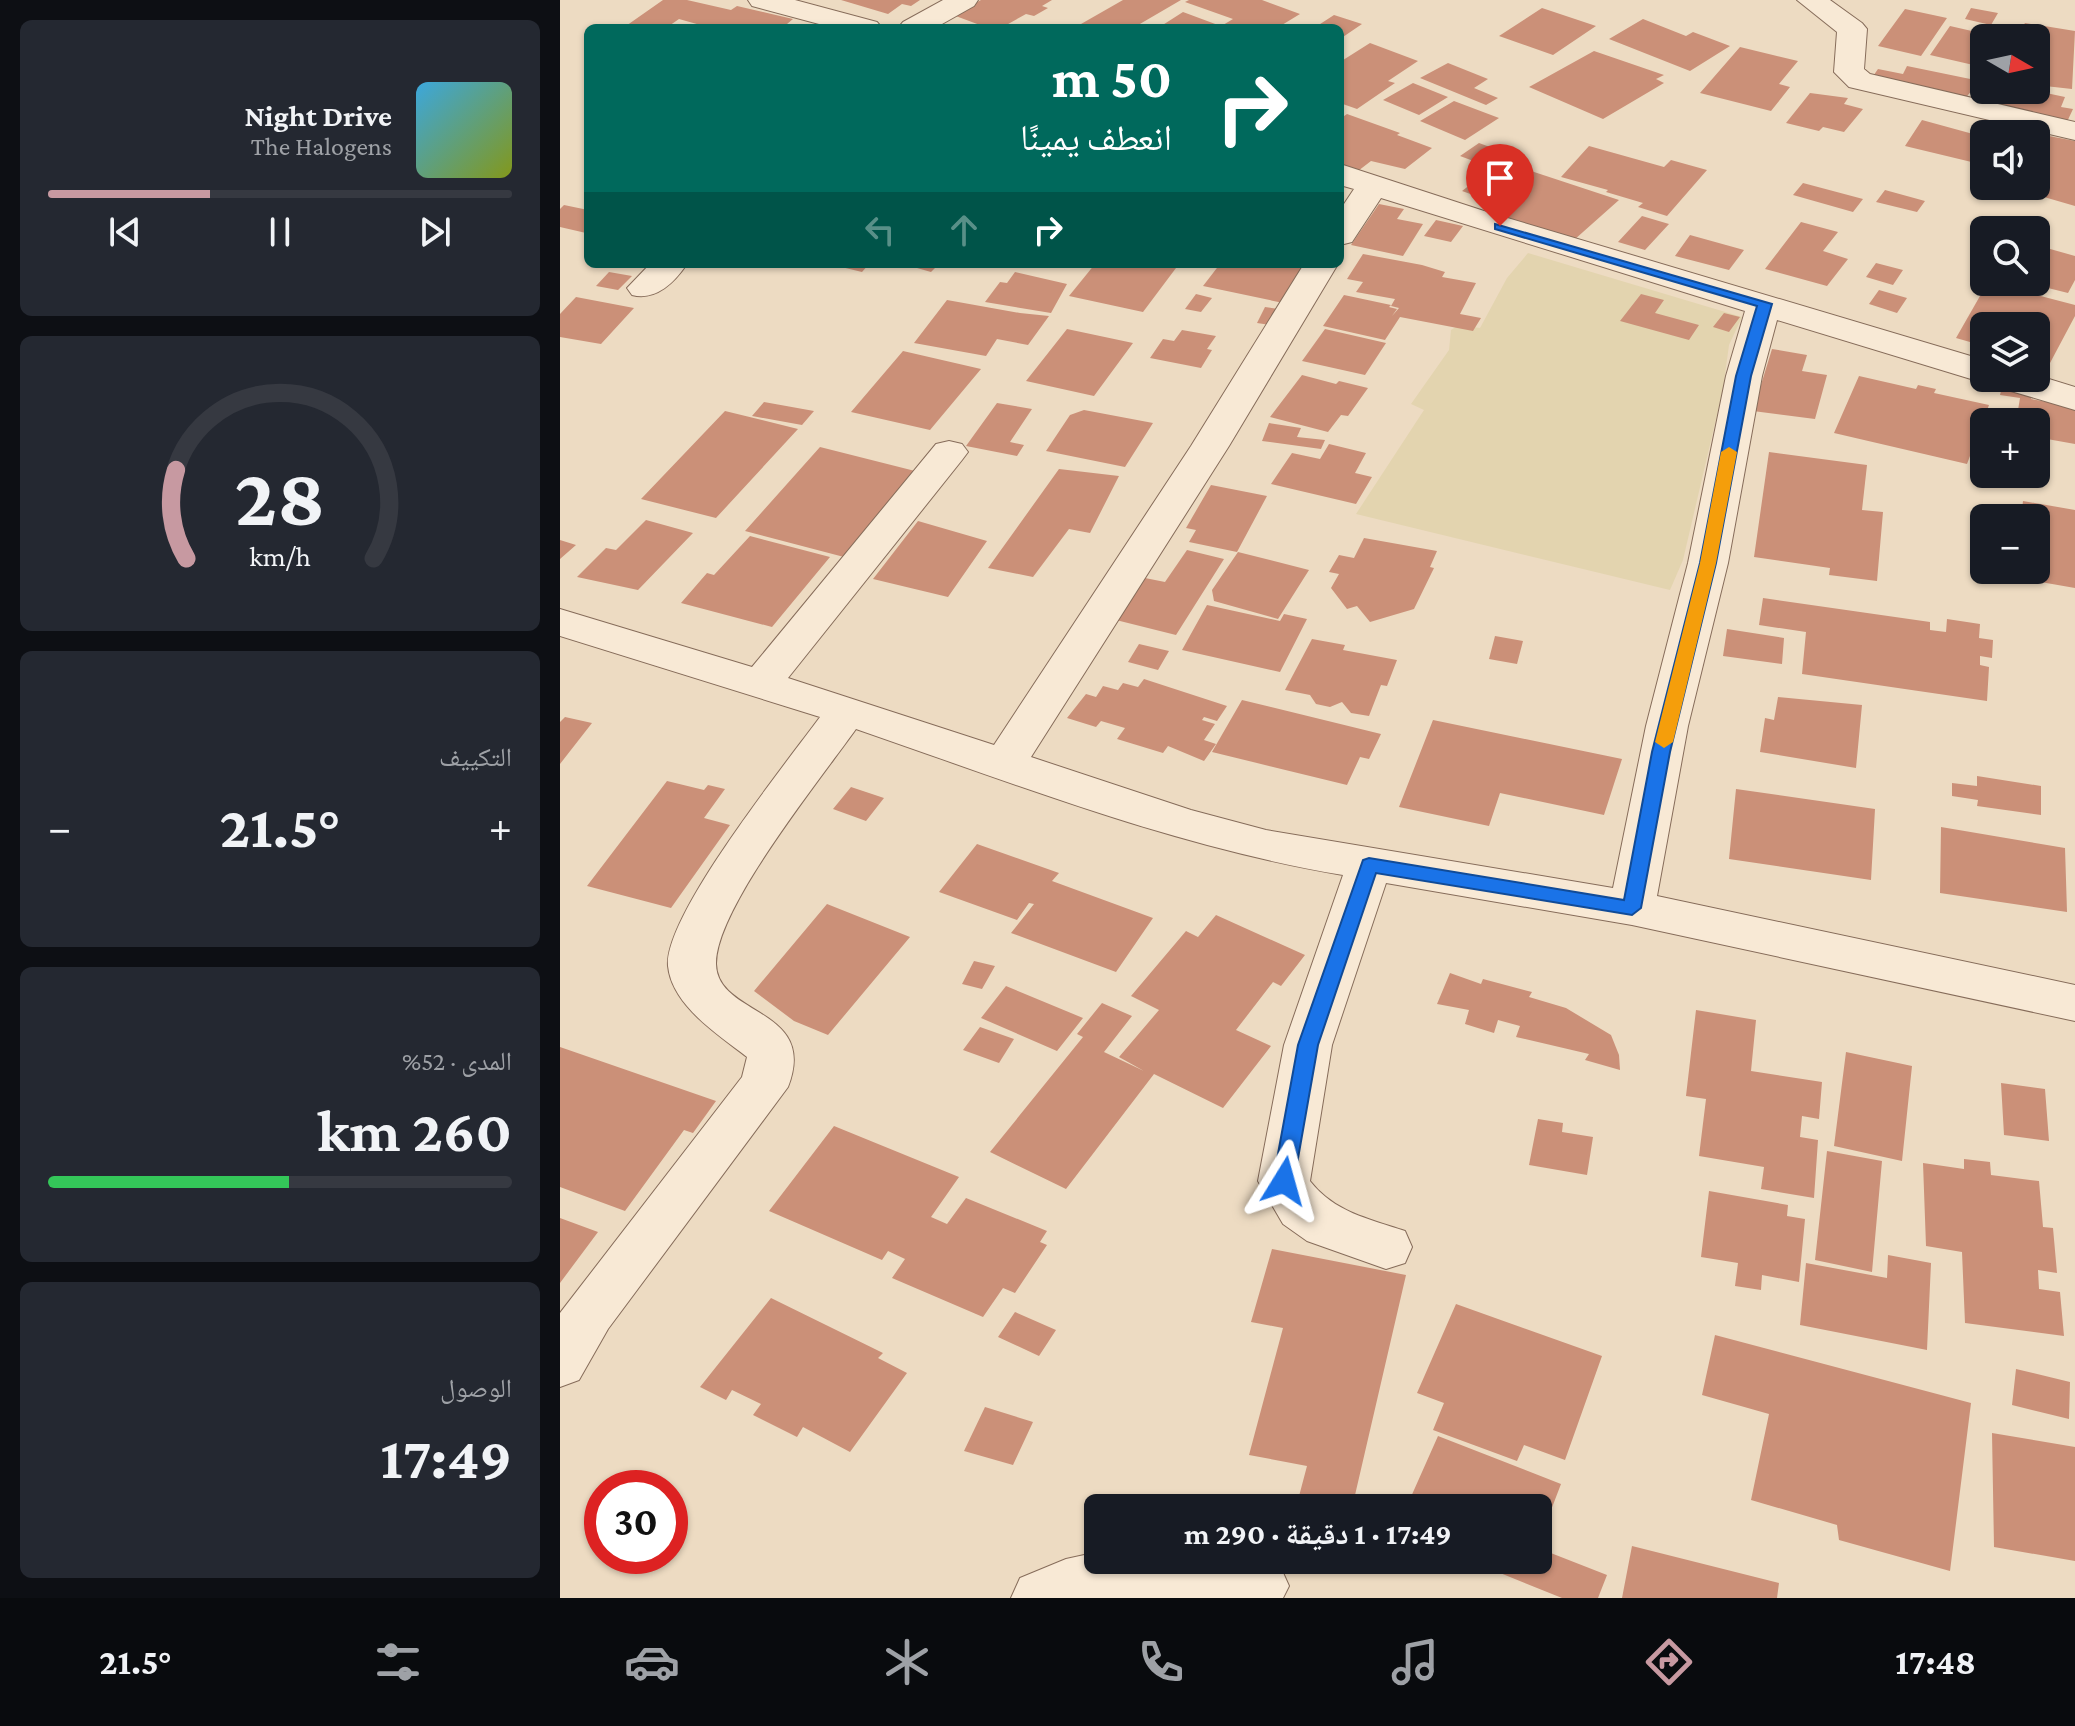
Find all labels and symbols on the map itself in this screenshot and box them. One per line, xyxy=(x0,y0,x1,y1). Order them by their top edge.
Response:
north arrow xyxy=(1970,24,2050,104)
pin xyxy=(1466,144,1534,226)
position arrow xyxy=(1242,1139,1326,1223)
speed limit sign: 30 xyxy=(584,1470,688,1574)

